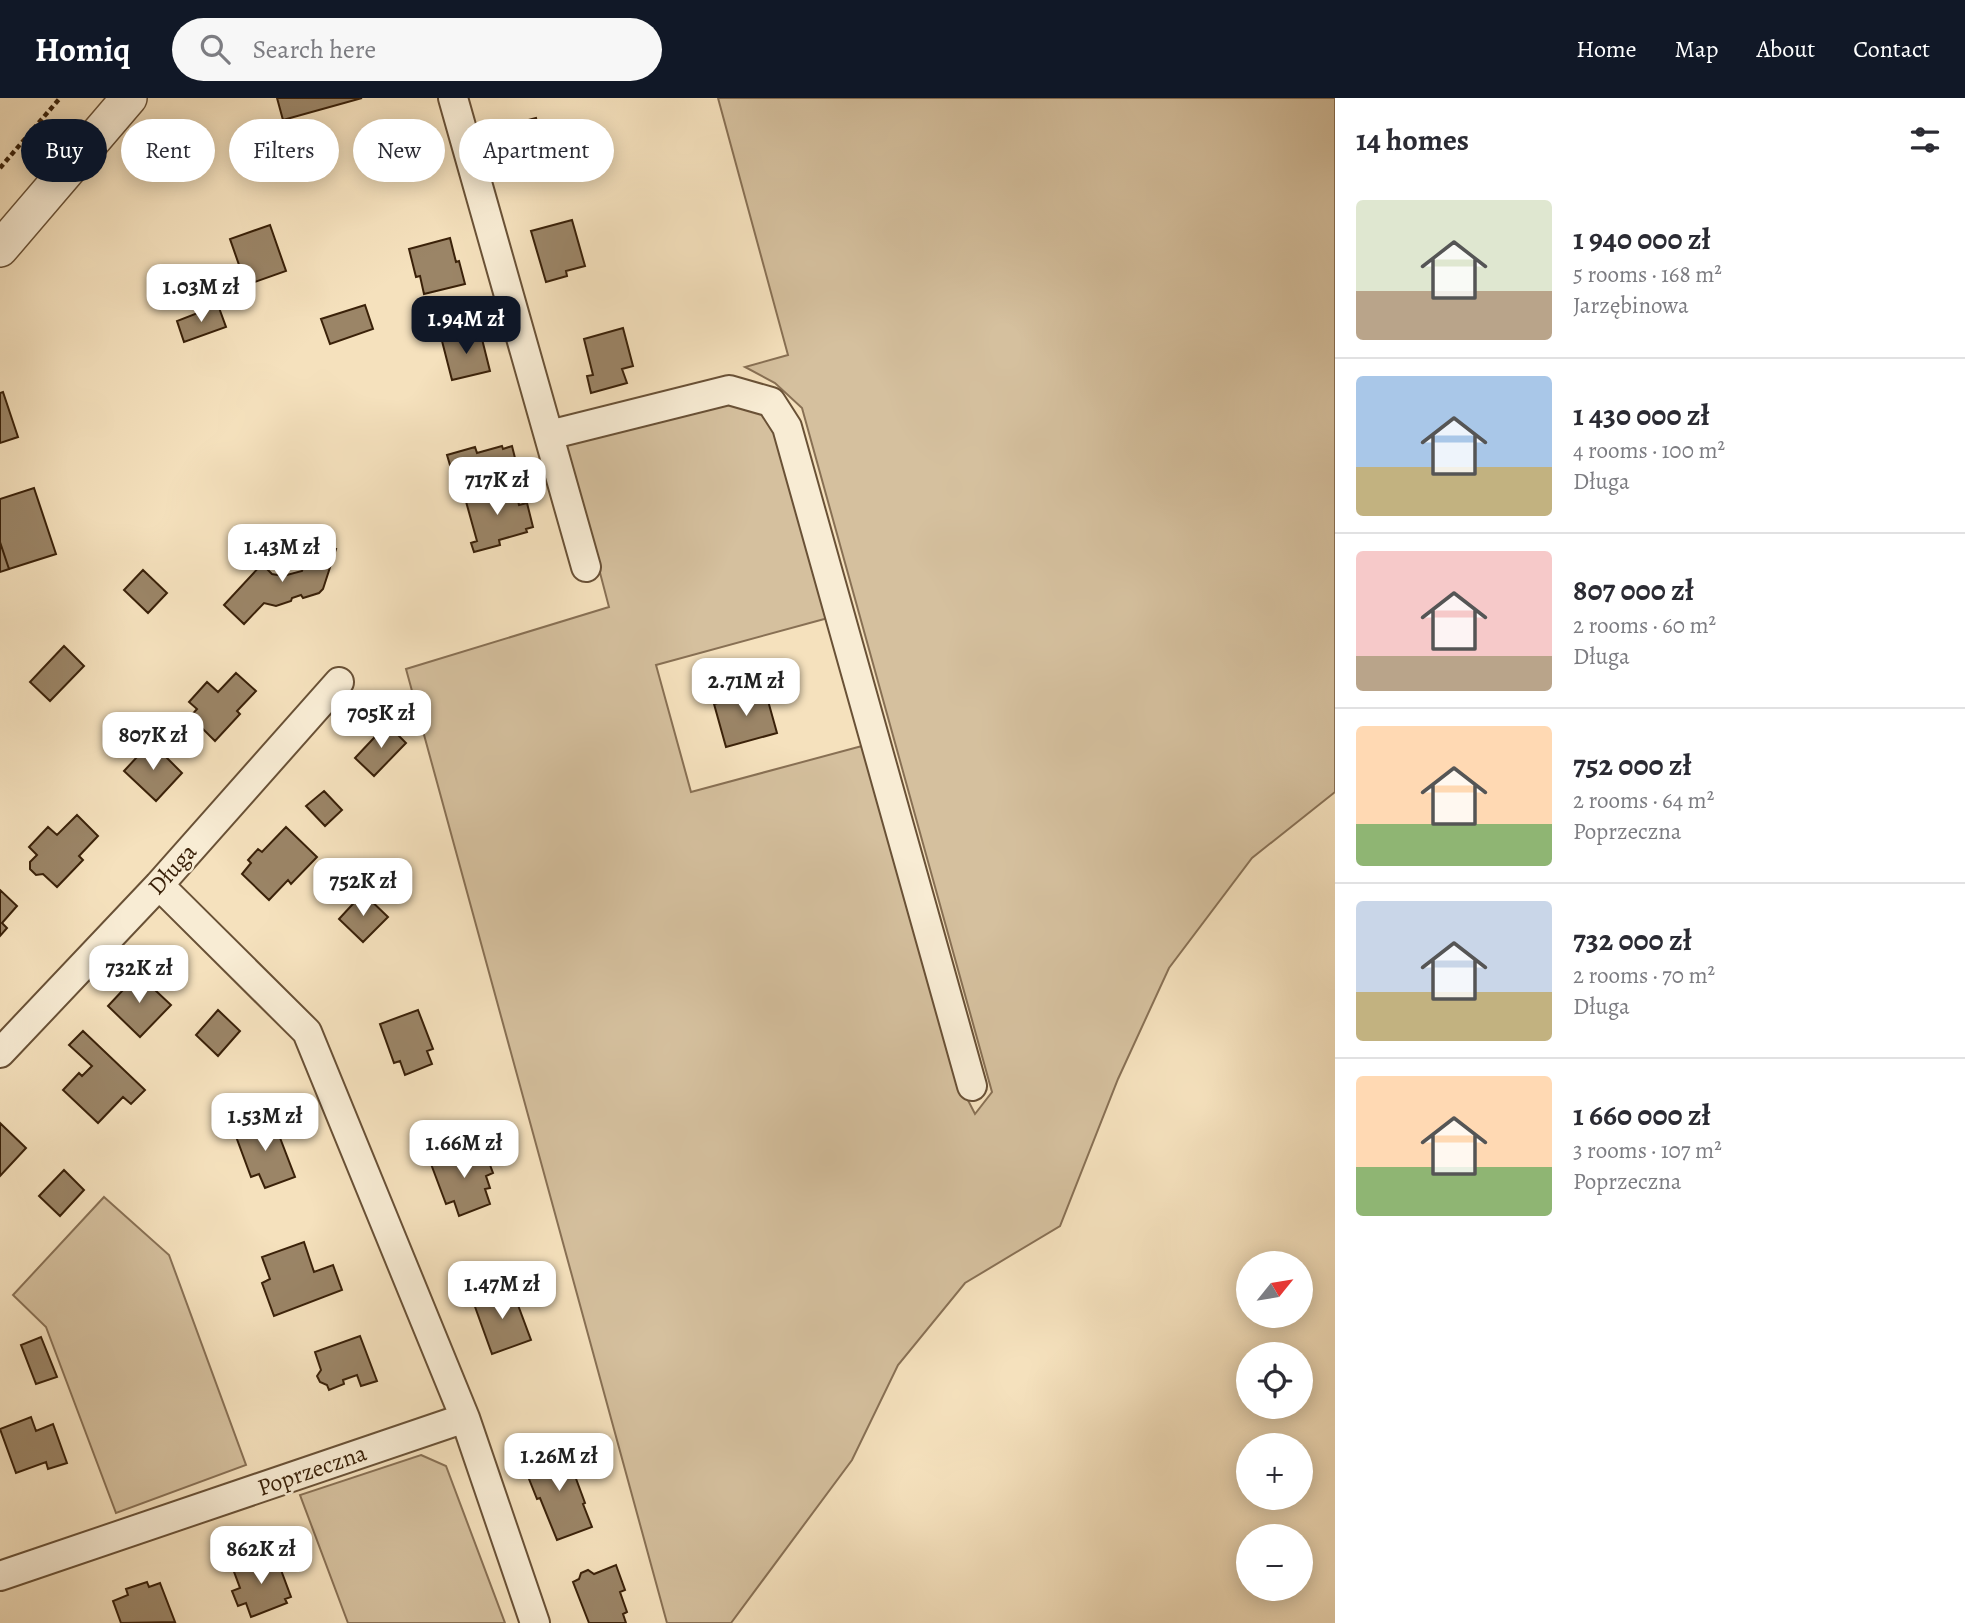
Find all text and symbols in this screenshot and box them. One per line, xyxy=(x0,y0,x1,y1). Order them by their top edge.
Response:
search box xyxy=(172,18,662,81)
text: Homiq xyxy=(35,27,130,72)
icon: search xyxy=(196,30,234,68)
text: Search here xyxy=(252,32,376,67)
text: Home xyxy=(1576,33,1637,65)
text: Map xyxy=(1675,33,1719,65)
text: About xyxy=(1757,33,1815,65)
text: Contact xyxy=(1853,33,1930,65)
chip: Buy xyxy=(21,119,107,182)
chip: Rent xyxy=(121,119,215,182)
chip: Filters xyxy=(229,119,339,182)
chip: New xyxy=(353,119,445,182)
chip: Apartment xyxy=(459,119,614,182)
text: 14 homes xyxy=(1356,120,1469,160)
icon: filters xyxy=(1906,121,1944,159)
text: 1 940 000 zł xyxy=(1573,219,1711,259)
icon: home xyxy=(1412,228,1496,312)
text: 5 rooms · 168 m² xyxy=(1573,259,1722,290)
pin: 1.03M zł xyxy=(129,264,273,324)
text: 1.03M zł xyxy=(163,271,239,302)
text: Jarzębinowa xyxy=(1573,290,1689,321)
pin: 1.94M zł xyxy=(394,296,538,356)
text: 1.94M zł xyxy=(428,303,504,334)
text: 1 430 000 zł xyxy=(1573,395,1710,435)
icon: home xyxy=(1412,404,1496,488)
text: 4 rooms · 100 m² xyxy=(1573,435,1725,466)
pin: 717K zł xyxy=(432,458,562,517)
text: 717K zł xyxy=(465,464,529,495)
text: Długa xyxy=(1573,466,1630,497)
pin: 1.43M zł xyxy=(210,524,354,584)
text: 1.43M zł xyxy=(244,531,320,562)
text: 807 000 zł xyxy=(1573,570,1694,610)
icon: home xyxy=(1412,579,1496,663)
text: 2 rooms · 60 m² xyxy=(1573,610,1716,641)
text: Długa xyxy=(1573,641,1630,672)
pin: 2.71M zł xyxy=(674,658,818,718)
text: 2.71M zł xyxy=(708,665,784,696)
pin: 705K zł xyxy=(316,690,446,750)
text: 705K zł xyxy=(347,697,415,728)
pin: 807K zł xyxy=(88,712,218,772)
text: 807K zł xyxy=(118,719,188,750)
text: 752 000 zł xyxy=(1573,745,1692,785)
icon: home xyxy=(1412,754,1496,838)
text: 2 rooms · 64 m² xyxy=(1573,785,1714,816)
text: Poprzeczna xyxy=(1573,816,1682,847)
street label: Długa xyxy=(140,836,204,902)
pin: 752K zł xyxy=(298,858,428,918)
text: 752K zł xyxy=(329,865,397,896)
text: 732 000 zł xyxy=(1573,920,1692,960)
icon: home xyxy=(1412,929,1496,1013)
pin: 732K zł xyxy=(74,946,204,1005)
text: 732K zł xyxy=(105,952,173,983)
text: 2 rooms · 70 m² xyxy=(1573,960,1715,991)
text: Długa xyxy=(1573,991,1630,1022)
pin: 1.53M zł xyxy=(193,1094,337,1153)
text: 1 660 000 zł xyxy=(1573,1095,1711,1135)
text: 1.53M zł xyxy=(227,1100,303,1131)
icon: home xyxy=(1412,1104,1496,1188)
pin: 1.66M zł xyxy=(392,1121,536,1180)
text: 1.66M zł xyxy=(426,1127,502,1158)
text: 3 rooms · 107 m² xyxy=(1573,1135,1722,1166)
text: Poprzeczna xyxy=(1573,1166,1682,1197)
north arrow xyxy=(1236,1251,1312,1328)
map controls xyxy=(1236,1251,1313,1601)
pin: 1.47M zł xyxy=(430,1262,574,1321)
text: 1.47M zł xyxy=(464,1268,540,1299)
button: locate xyxy=(1236,1342,1313,1419)
button: + xyxy=(1236,1433,1313,1510)
pin: 1.26M zł xyxy=(487,1434,631,1493)
street label: Poprzeczna xyxy=(253,1436,372,1504)
text: 1.26M zł xyxy=(520,1440,598,1471)
button: − xyxy=(1236,1524,1313,1601)
pin: 862K zł xyxy=(196,1526,326,1586)
text: 862K zł xyxy=(226,1533,296,1564)

